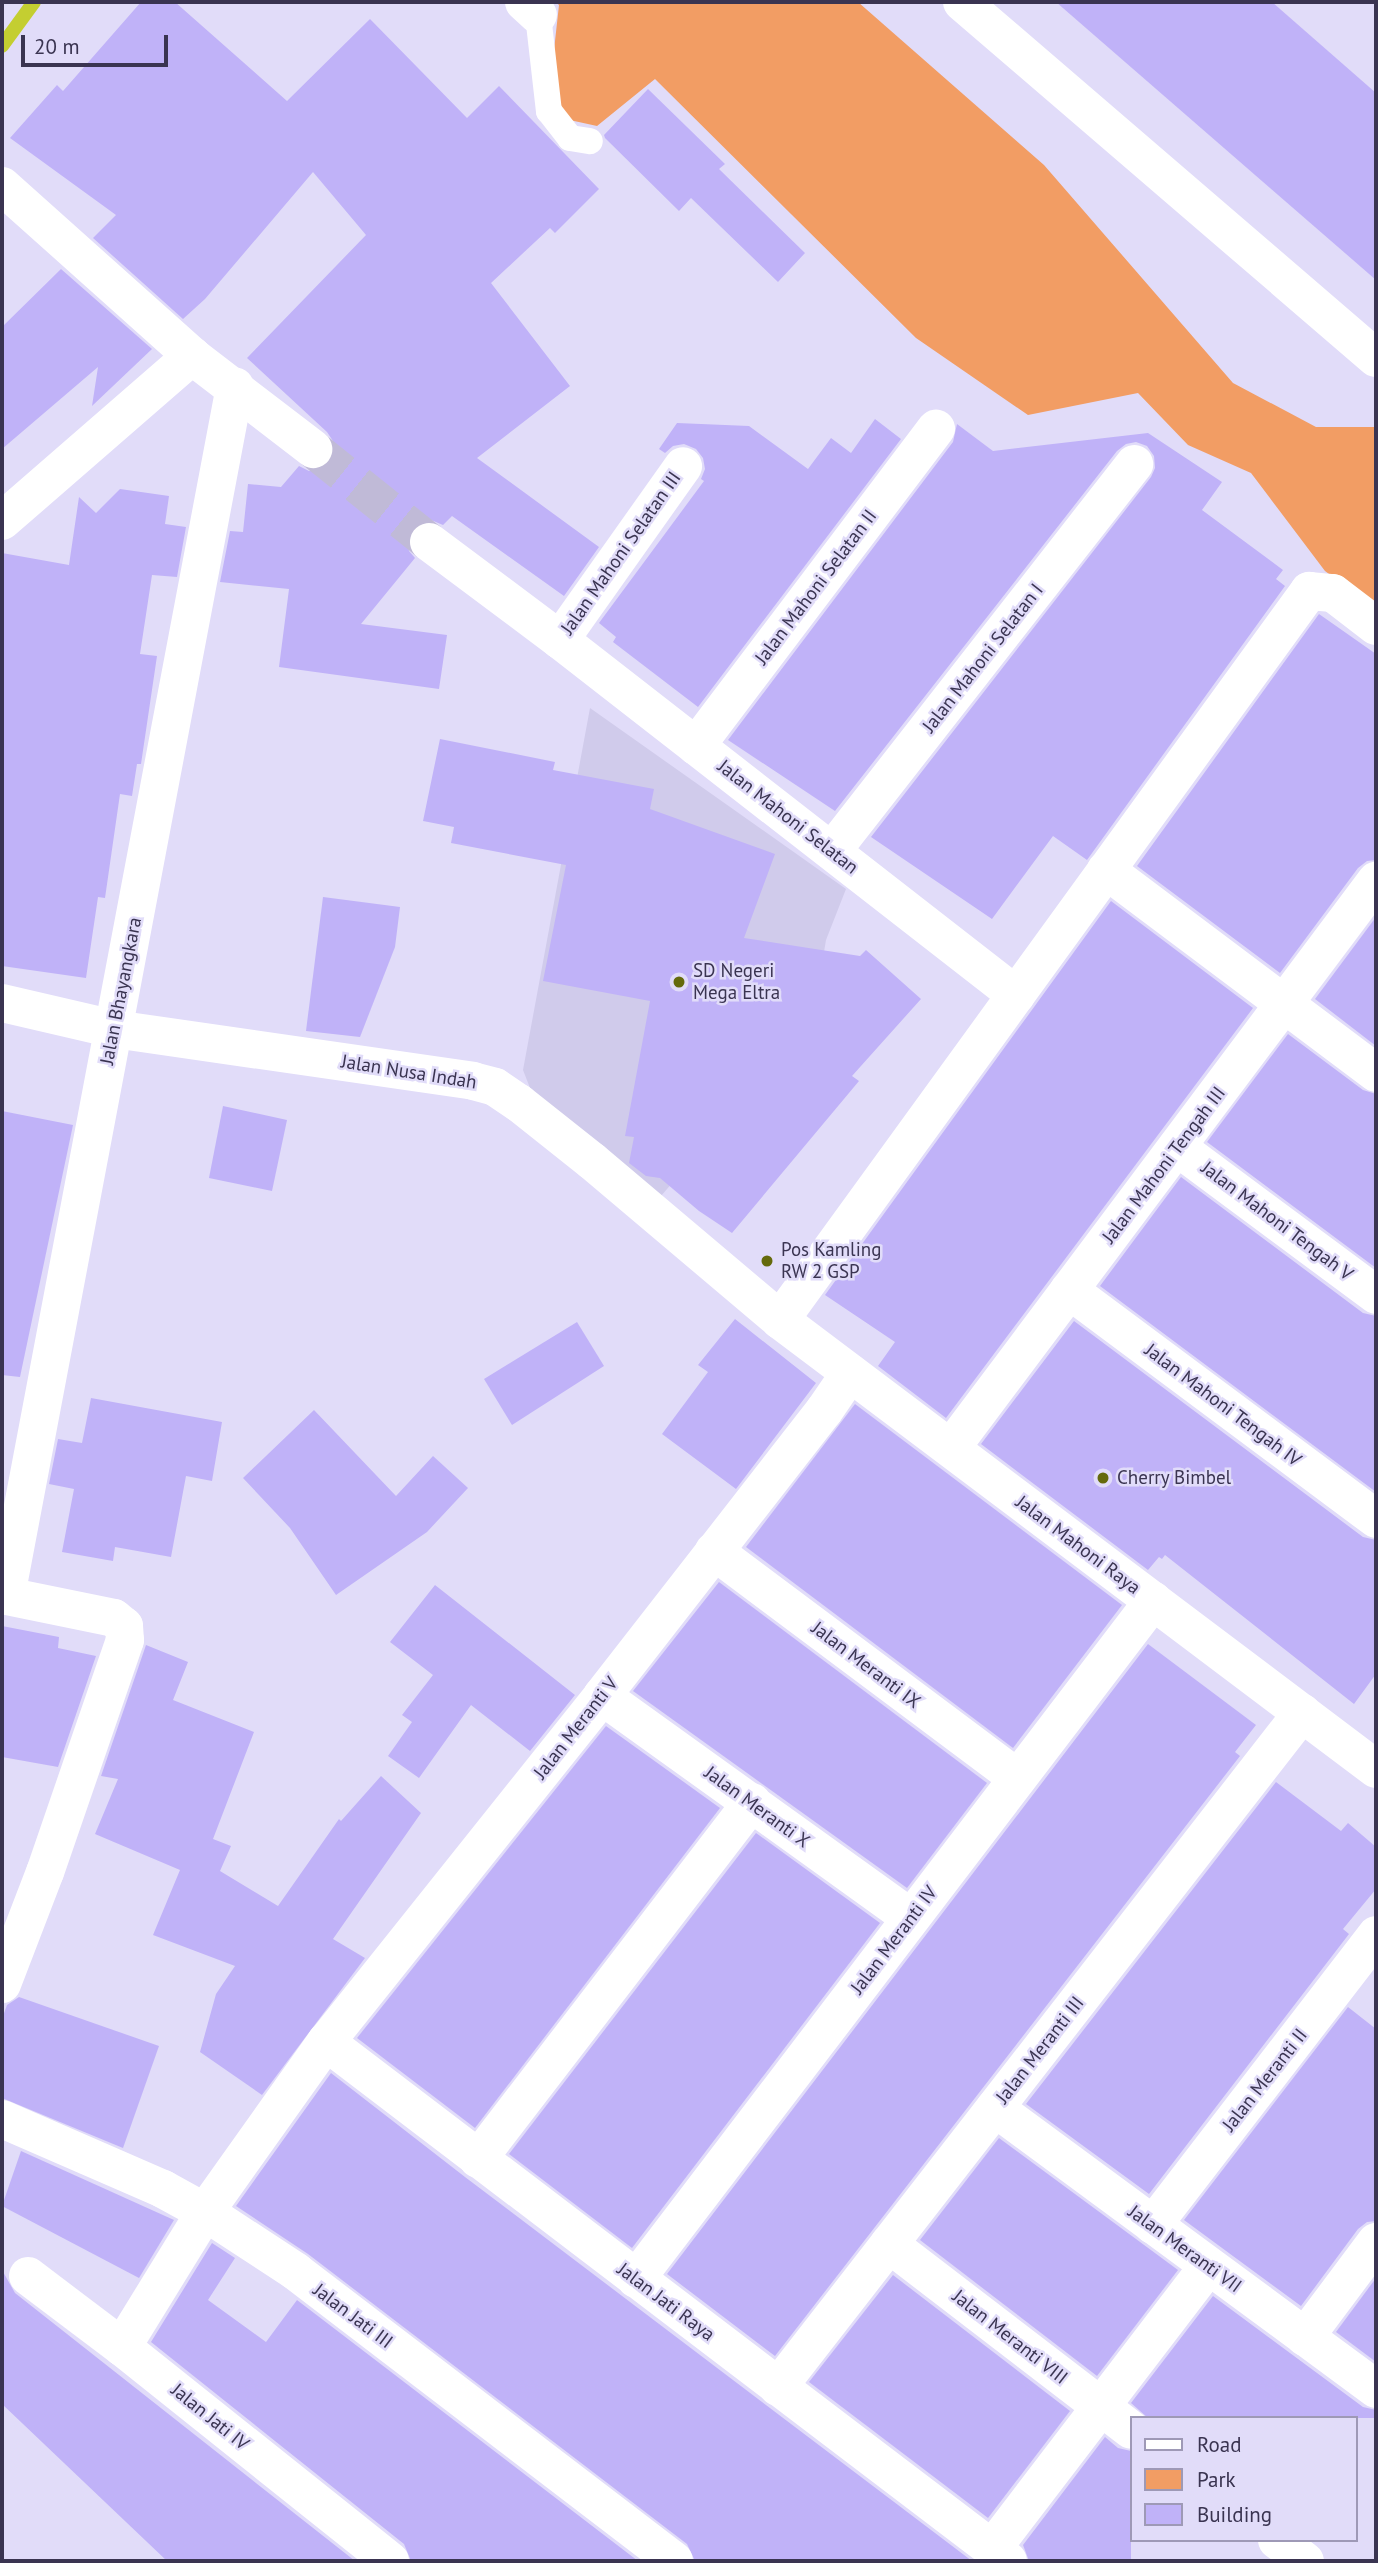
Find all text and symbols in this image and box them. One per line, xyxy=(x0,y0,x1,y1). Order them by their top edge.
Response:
scale bar xyxy=(24,21,172,65)
text: 20 m xyxy=(34,33,80,60)
street label: Jalan Mahoni Selatan III xyxy=(556,467,686,639)
street label: Jalan Mahoni Selatan II xyxy=(750,505,882,669)
street label: Jalan Mahoni Selatan I xyxy=(918,579,1048,737)
street label: Jalan Mahoni Selatan xyxy=(713,755,863,879)
street label: Jalan Bhayangkara xyxy=(96,915,146,1067)
place label: SD Negeri Mega Eltra xyxy=(693,960,780,1004)
marker: SD Negeri Mega Eltra xyxy=(671,974,687,990)
street label: Jalan Nusa Indah xyxy=(340,1050,478,1094)
street label: Jalan Mahoni Tengah III xyxy=(1097,1082,1231,1248)
street label: Jalan Mahoni Tengah V xyxy=(1196,1156,1358,1286)
place label: Pos Kamling RW 2 GSP xyxy=(781,1239,881,1283)
marker: Pos Kamling RW 2 GSP xyxy=(759,1253,775,1269)
street label: Jalan Mahoni Tengah IV xyxy=(1140,1339,1306,1471)
place label: Cherry Bimbel xyxy=(1117,1467,1232,1489)
marker: Cherry Bimbel xyxy=(1095,1470,1111,1486)
street label: Jalan Mahoni Raya xyxy=(1011,1491,1145,1599)
street label: Jalan Meranti IX xyxy=(807,1617,925,1713)
street label: Jalan Meranti V xyxy=(529,1672,623,1784)
street label: Jalan Meranti X xyxy=(700,1761,814,1853)
street label: Jalan Meranti IV xyxy=(846,1882,942,1998)
street label: Jalan Meranti III xyxy=(991,1992,1089,2108)
street label: Jalan Meranti II xyxy=(1218,2024,1312,2136)
street label: Jalan Meranti VII xyxy=(1124,2200,1246,2298)
street label: Jalan Jati Raya xyxy=(613,2258,719,2346)
street label: Jalan Jati III xyxy=(309,2279,397,2353)
street label: Jalan Meranti VIII xyxy=(948,2285,1072,2389)
street label: Jalan Jati IV xyxy=(167,2379,253,2455)
legend xyxy=(1130,2416,1357,2542)
text: Road xyxy=(1197,2431,1241,2458)
text: Park xyxy=(1197,2466,1236,2493)
text: Building xyxy=(1197,2501,1272,2528)

